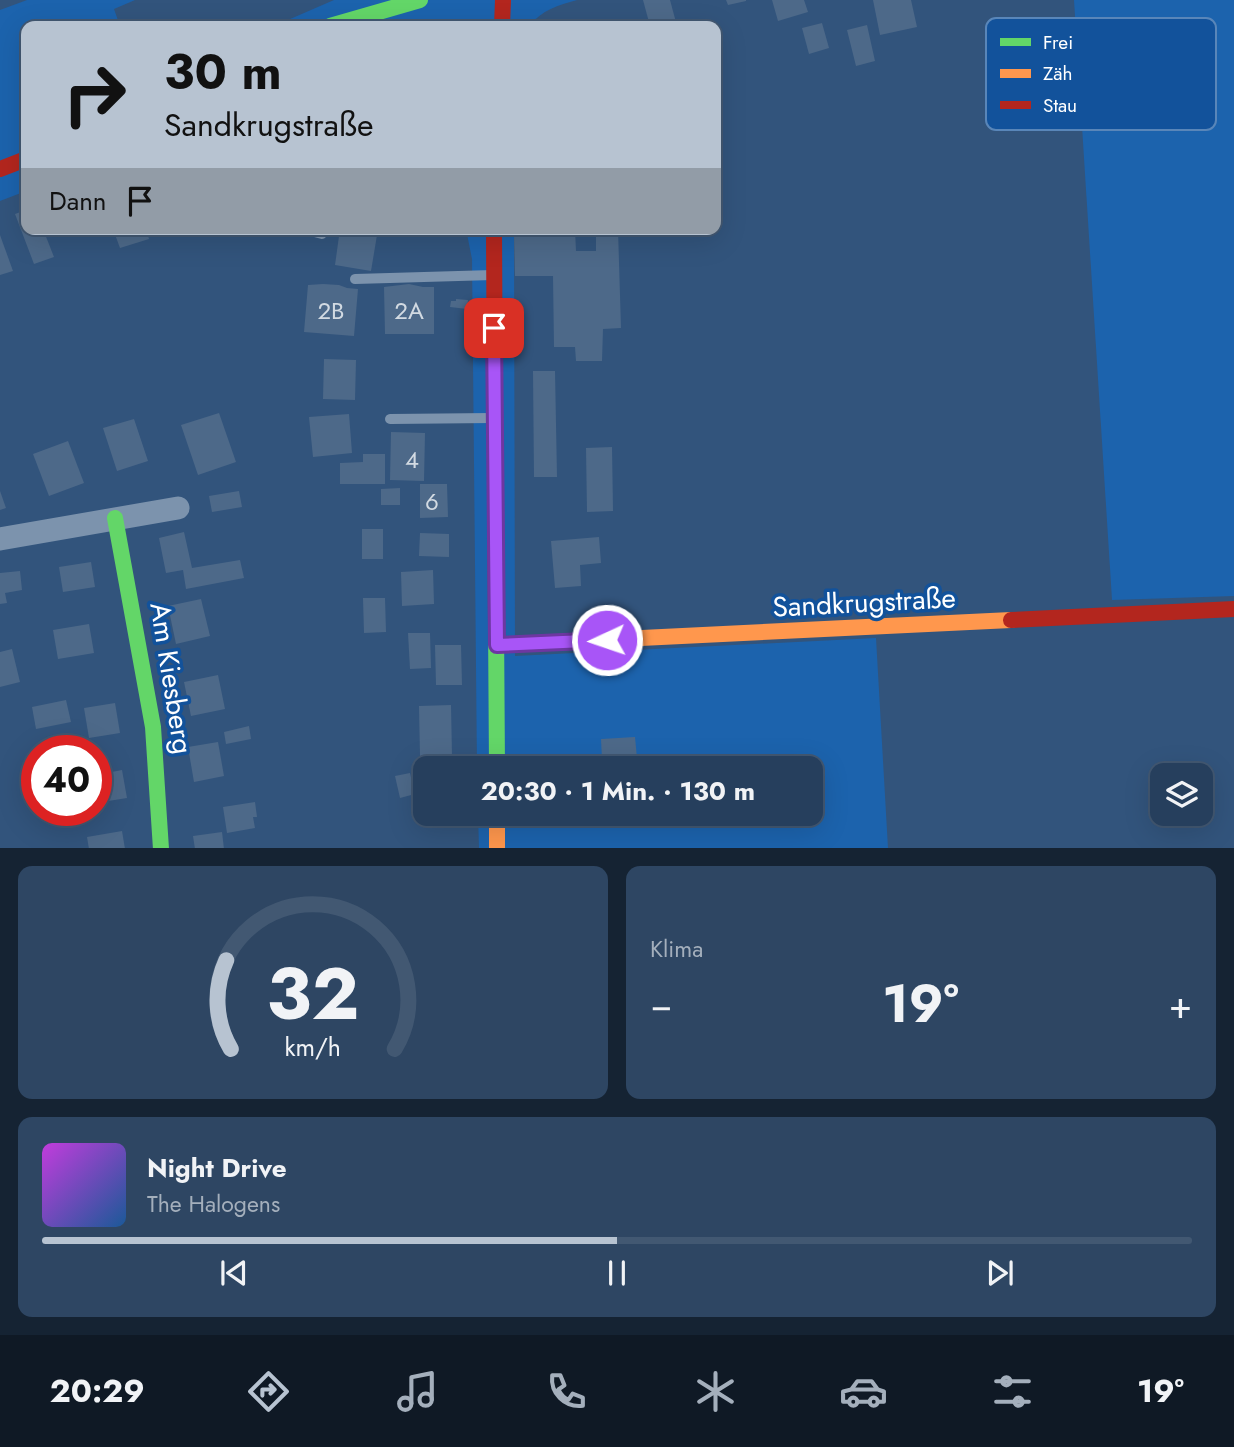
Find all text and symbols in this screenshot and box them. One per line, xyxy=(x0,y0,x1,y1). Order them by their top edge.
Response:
legend xyxy=(986,18,1216,130)
text: Frei xyxy=(1043,29,1073,56)
text: 30 m xyxy=(164,37,282,107)
icon: right xyxy=(49,49,140,140)
text: Zäh xyxy=(1043,60,1073,87)
text: Stau xyxy=(1043,92,1077,119)
text: Sandkrugstraße xyxy=(164,102,374,148)
text: Dann xyxy=(49,182,107,220)
icon: arrive xyxy=(121,182,159,220)
house number: 2B xyxy=(317,293,345,328)
house number: 2A xyxy=(394,293,424,328)
pin xyxy=(464,298,524,358)
icon: arrive xyxy=(475,309,513,347)
house number: 4 xyxy=(405,442,419,477)
house number: 6 xyxy=(425,484,439,519)
street label: Sandkrugstraße xyxy=(771,577,957,628)
street label: Am Kiesberg xyxy=(139,599,204,757)
position arrow xyxy=(570,603,644,677)
speed limit sign: 40 xyxy=(21,735,112,826)
map controls xyxy=(1150,763,1213,826)
button: layers xyxy=(1150,763,1213,826)
text: 20:30 · 1 Min. · 130 m xyxy=(481,772,755,810)
text: Klima xyxy=(650,932,703,966)
text: 32 xyxy=(267,941,359,1046)
text: 19° xyxy=(882,966,959,1042)
text: − xyxy=(650,977,672,1032)
text: + xyxy=(1169,977,1192,1032)
text: km/h xyxy=(285,1028,341,1064)
text: Night Drive xyxy=(147,1149,287,1187)
text: The Halogens xyxy=(147,1187,280,1221)
icon: previous xyxy=(215,1254,253,1292)
icon: pause xyxy=(598,1254,636,1292)
icon: next xyxy=(981,1254,1019,1292)
icon: directions xyxy=(244,1367,293,1416)
icon: music xyxy=(393,1367,442,1416)
icon: phone xyxy=(542,1367,591,1416)
icon: climate xyxy=(691,1367,740,1416)
icon: car xyxy=(839,1367,888,1416)
icon: filters xyxy=(988,1367,1037,1416)
text: 20:29 xyxy=(50,1368,145,1414)
text: 19° xyxy=(1137,1368,1184,1414)

